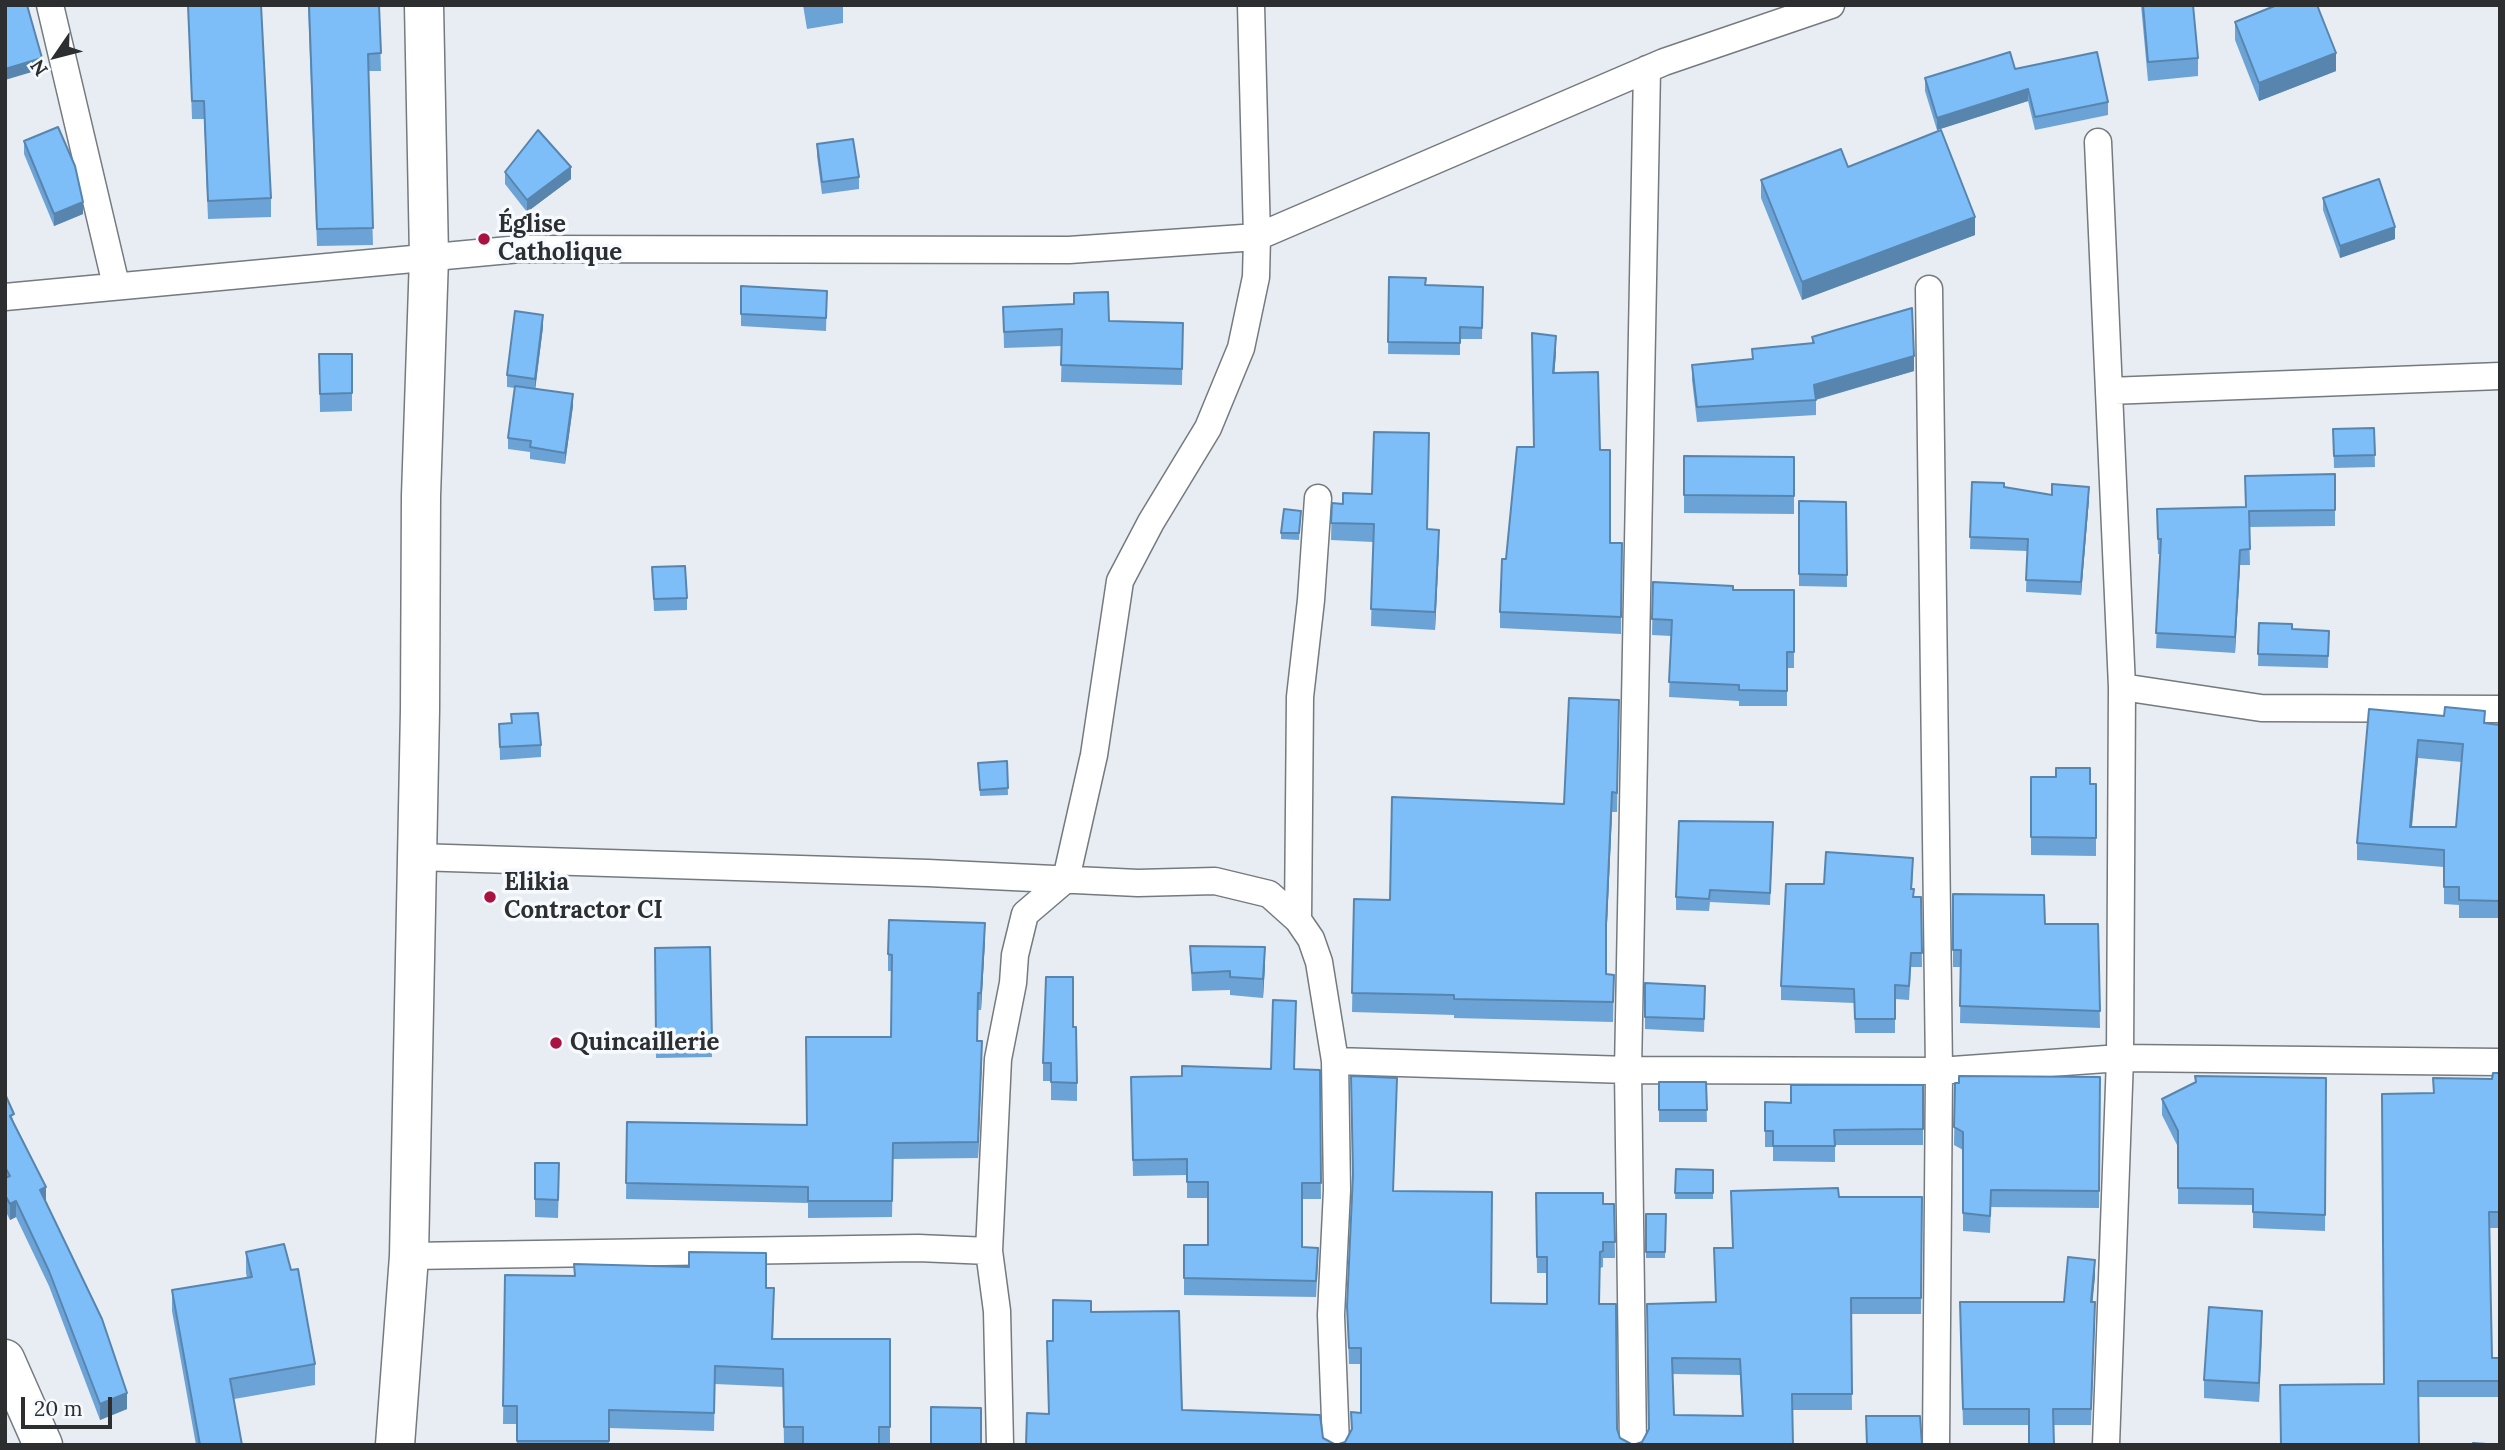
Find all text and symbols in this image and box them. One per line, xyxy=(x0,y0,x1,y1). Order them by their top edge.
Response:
north arrow xyxy=(21,21,91,91)
text: N xyxy=(25,55,53,81)
place label: Église Catholique xyxy=(498,211,622,267)
marker: Église Catholique xyxy=(476,231,492,247)
place label: Elikia Contractor CI xyxy=(504,869,663,925)
marker: Elikia Contractor CI xyxy=(482,889,498,905)
place label: Quincaillerie xyxy=(570,1029,719,1057)
marker: Quincaillerie xyxy=(548,1035,564,1051)
scale bar xyxy=(24,1384,116,1428)
text: 20 m xyxy=(34,1395,83,1422)

